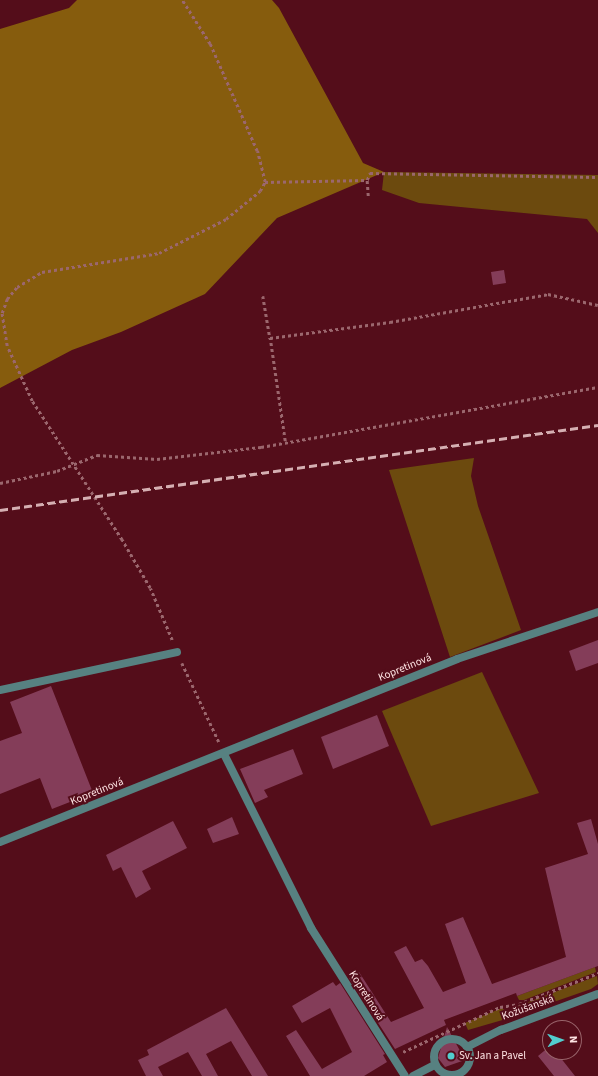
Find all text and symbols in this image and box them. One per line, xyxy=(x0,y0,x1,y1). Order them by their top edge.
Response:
street label: Kopretinová xyxy=(376,651,434,685)
street label: Kopretinová xyxy=(68,775,126,809)
street label: Kopretinová xyxy=(346,969,386,1023)
street label: Kožušanská xyxy=(500,992,556,1024)
north arrow xyxy=(542,1020,582,1060)
text: N xyxy=(566,1036,581,1044)
place label: Sv. Jan a Pavel xyxy=(459,1049,526,1063)
marker: Sv. Jan a Pavel xyxy=(446,1051,456,1061)

